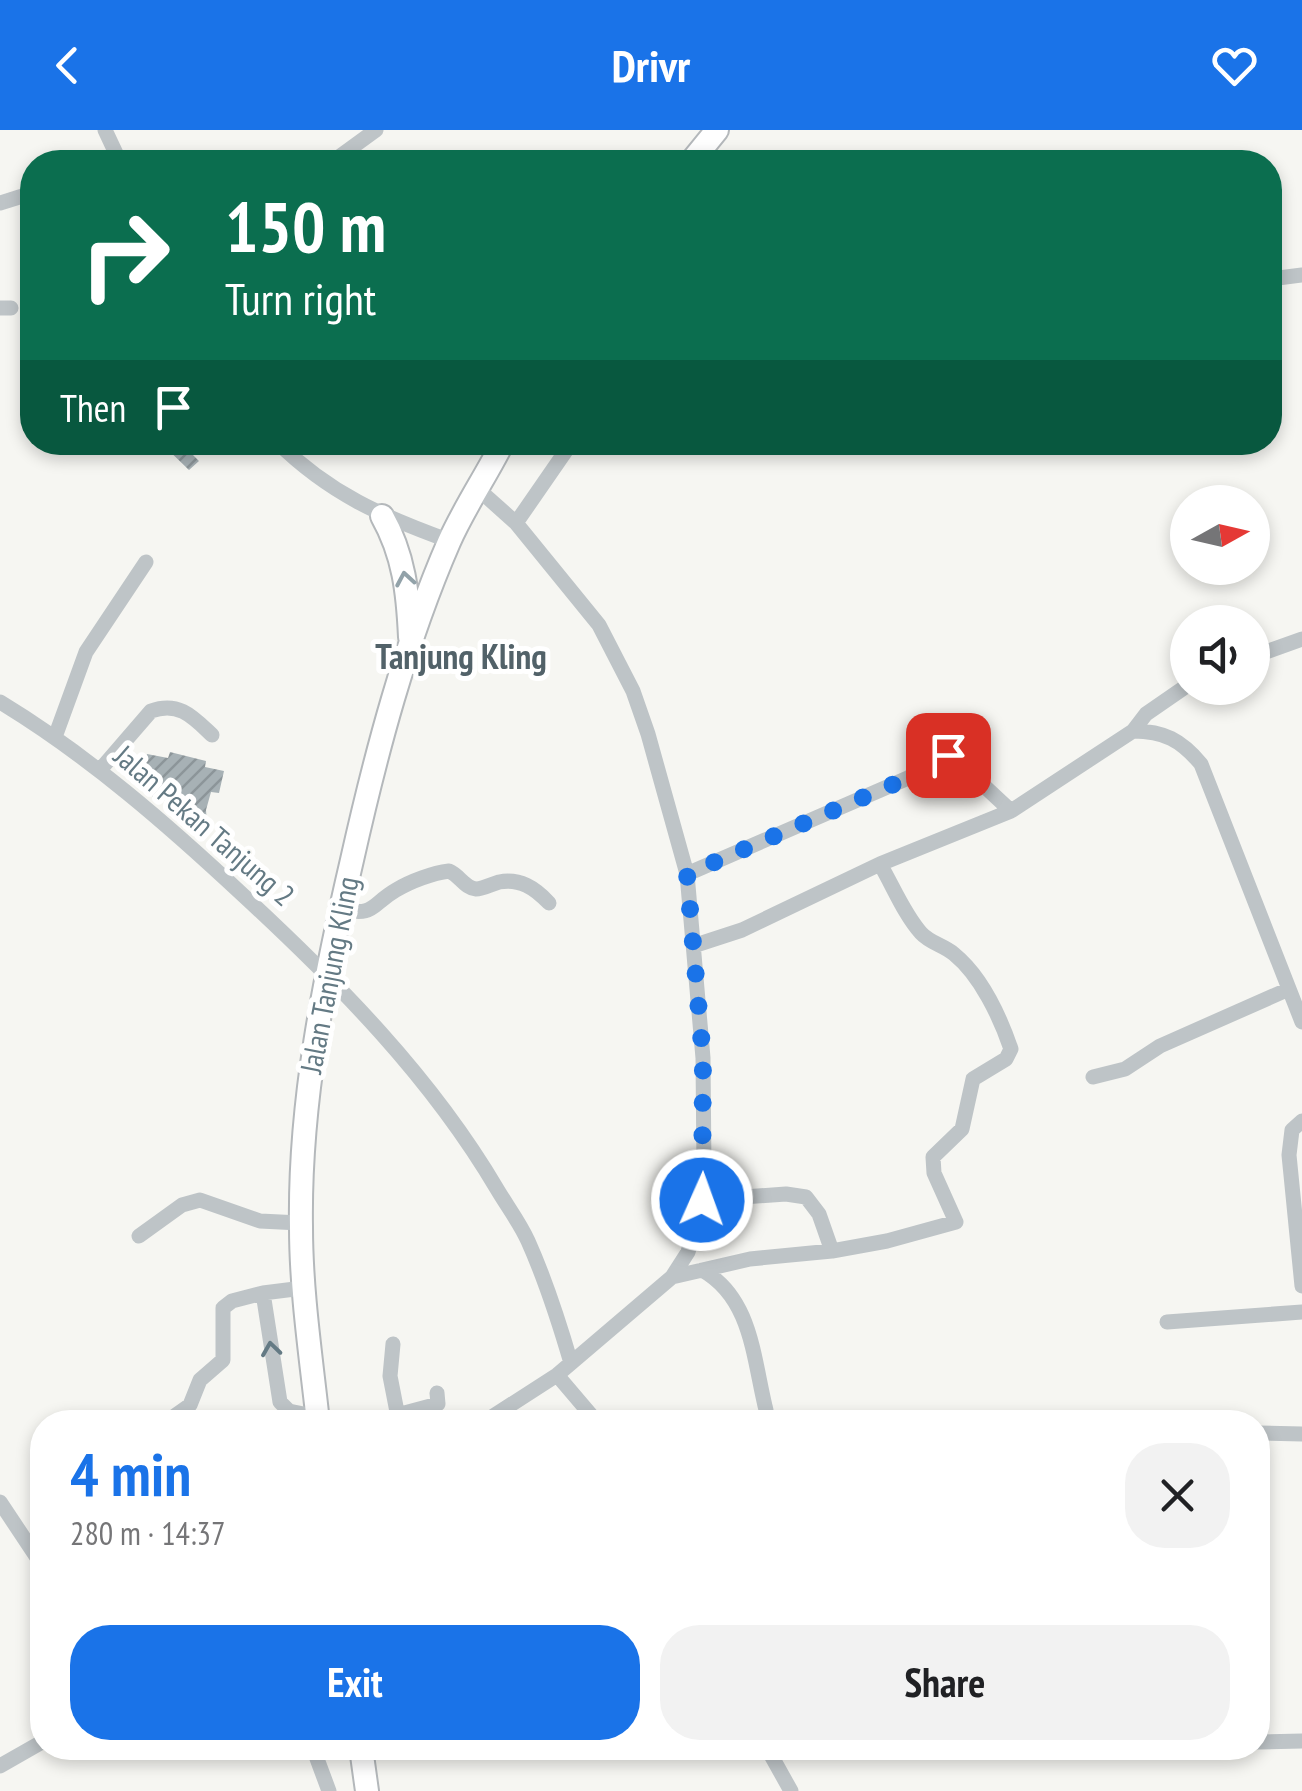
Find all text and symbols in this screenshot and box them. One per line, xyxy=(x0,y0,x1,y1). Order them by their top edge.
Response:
text: Drivr xyxy=(612,36,690,94)
icon: back xyxy=(40,38,95,93)
icon: heart xyxy=(1207,38,1262,93)
text: 150 m xyxy=(225,181,386,271)
icon: right xyxy=(60,190,190,320)
text: Turn right xyxy=(225,269,376,327)
icon: arrive xyxy=(146,380,201,435)
text: Then xyxy=(60,383,126,432)
north arrow xyxy=(1170,485,1270,585)
map controls xyxy=(1170,485,1270,705)
one-way arrow xyxy=(395,570,416,587)
button: sound xyxy=(1170,605,1270,705)
district label: Tanjung Kling xyxy=(375,633,547,679)
pin xyxy=(906,713,991,798)
icon: arrive xyxy=(921,728,976,783)
street label: Jalan Pekan Tanjung 2 xyxy=(106,735,303,914)
street label: Jalan Tanjung Kling xyxy=(290,873,367,1077)
position arrow xyxy=(650,1148,754,1252)
one-way arrow xyxy=(261,1340,282,1357)
text: 4 min xyxy=(70,1435,191,1513)
button: close xyxy=(1125,1443,1230,1548)
text: 280 m · 14:37 xyxy=(70,1512,225,1554)
button: Exit xyxy=(70,1625,640,1740)
button: Share xyxy=(660,1625,1230,1740)

